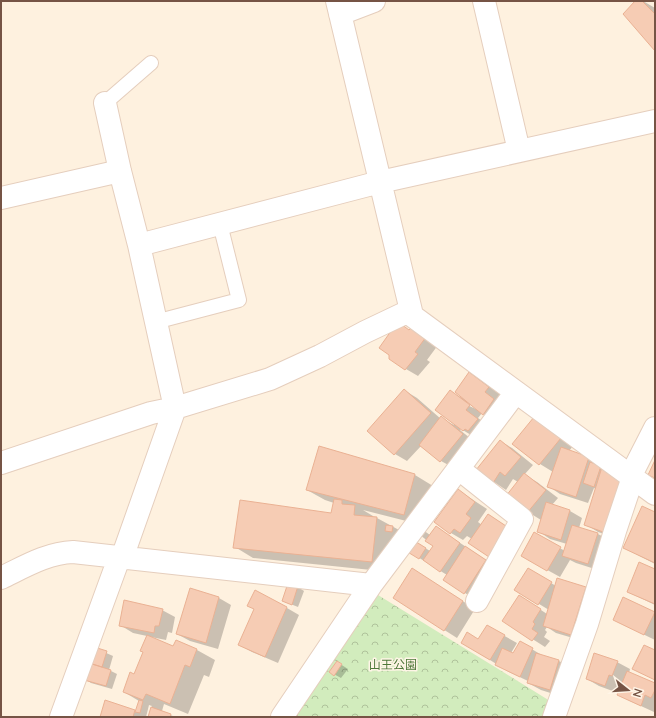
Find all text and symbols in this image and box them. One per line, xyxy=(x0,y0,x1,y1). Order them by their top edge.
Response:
park label: 山王公園 xyxy=(369,657,417,672)
north arrow xyxy=(608,670,648,710)
text: N xyxy=(631,687,645,699)

